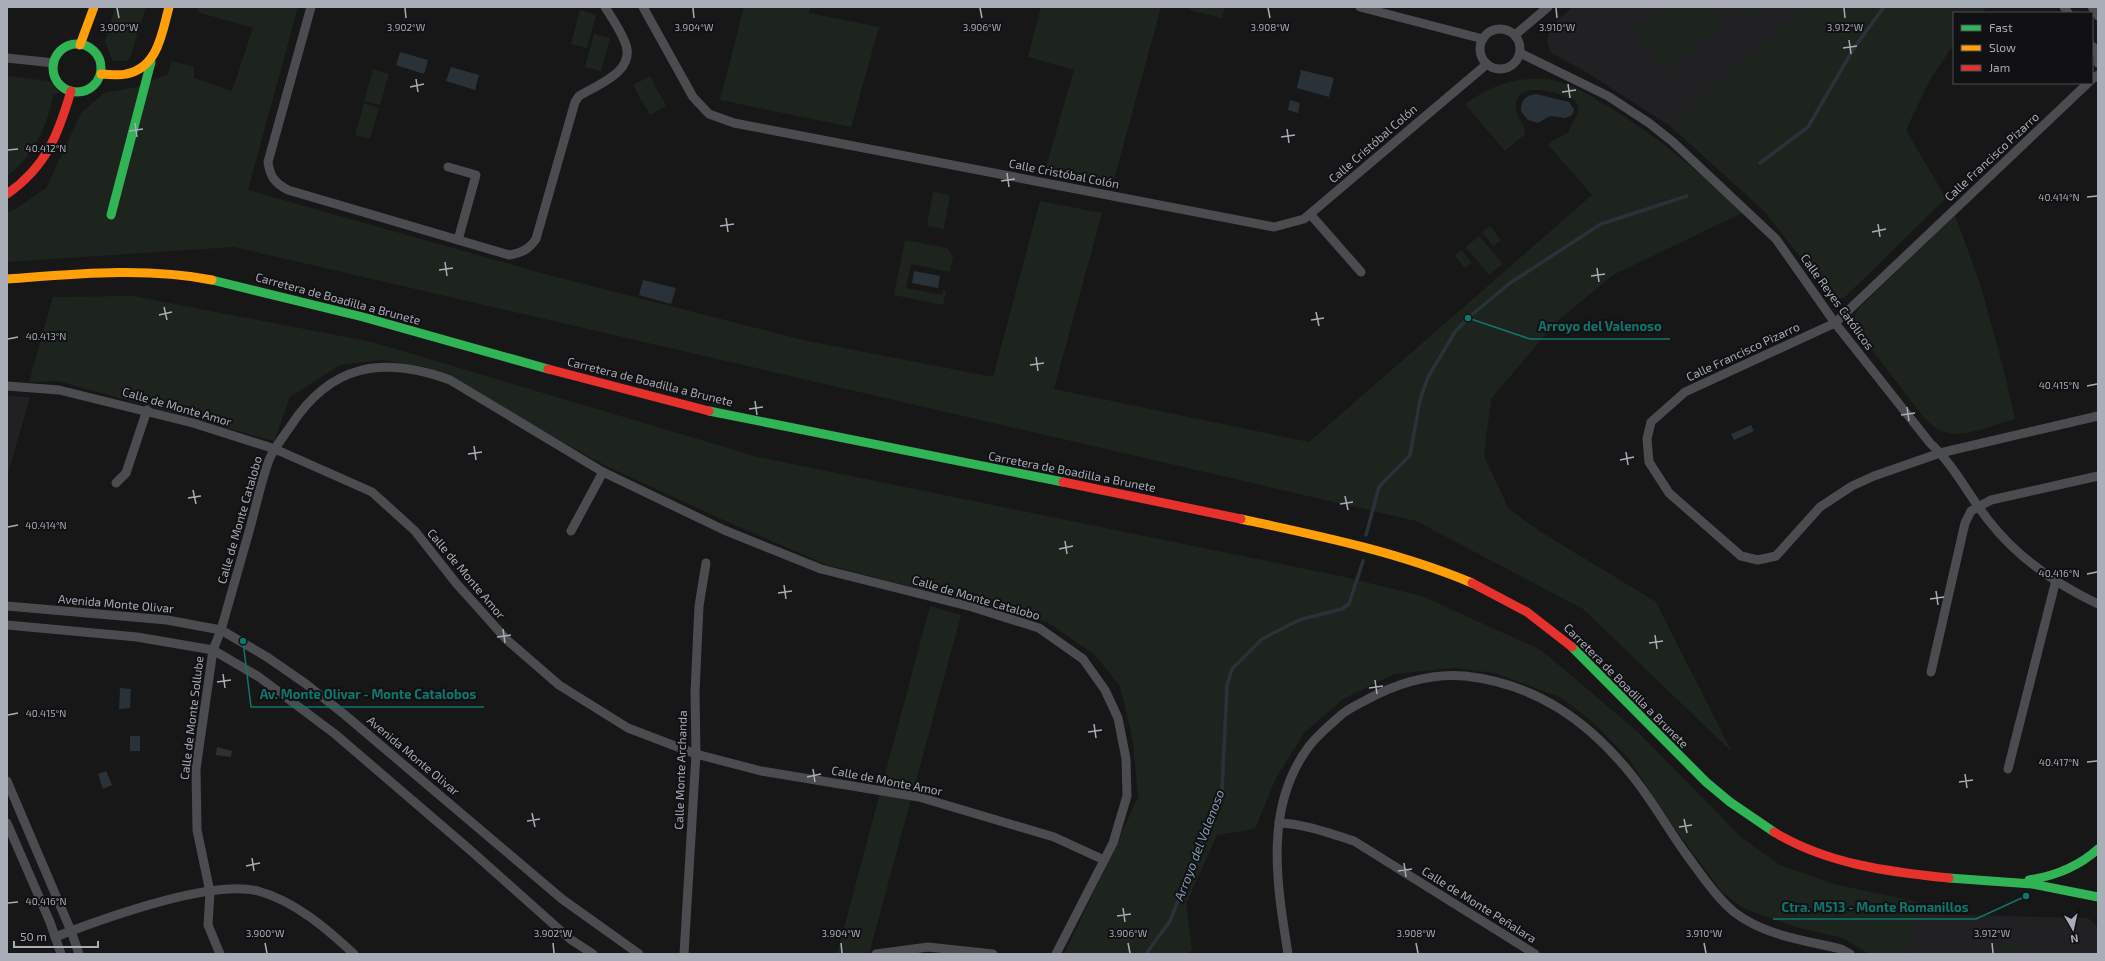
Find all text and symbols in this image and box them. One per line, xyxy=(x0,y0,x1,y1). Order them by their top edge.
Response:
legend xyxy=(1953,12,2093,84)
text: Fast xyxy=(1989,20,2013,34)
text: 3.900°W xyxy=(100,21,139,33)
text: 3.902°W xyxy=(387,21,426,33)
text: 3.904°W xyxy=(675,21,714,33)
text: 3.906°W xyxy=(963,21,1002,33)
text: 3.908°W xyxy=(1251,21,1290,33)
text: 3.910°W xyxy=(1539,21,1576,33)
text: 3.912°W xyxy=(1827,21,1864,33)
text: Slow xyxy=(1989,40,2016,54)
text: Jam xyxy=(1989,60,2010,74)
street label: Calle Cristóbal Colón xyxy=(1325,101,1419,185)
street label: Calle Francisco Pizarro xyxy=(1941,109,2041,204)
text: 40.412°N xyxy=(26,142,66,154)
street label: Calle Cristóbal Colón xyxy=(1008,155,1121,191)
text: 40.414°N xyxy=(2038,191,2080,203)
street label: Calle Reyes Católicos xyxy=(1798,251,1877,352)
street label: Carretera de Boadilla a Brunete xyxy=(254,269,422,327)
callout: Arroyo del Valenoso xyxy=(1530,314,1670,339)
text: Arroyo del Valenoso xyxy=(1538,318,1662,334)
street label: Calle Francisco Pizarro xyxy=(1684,319,1802,384)
text: 40.413°N xyxy=(26,330,66,342)
street label: Carretera de Boadilla a Brunete xyxy=(566,354,735,408)
text: 40.415°N xyxy=(2039,379,2079,391)
street label: Calle de Monte Amor xyxy=(121,384,234,428)
street label: Carretera de Boadilla a Brunete xyxy=(987,448,1157,494)
street label: Calle de Monte Catalobo xyxy=(214,454,264,585)
text: 40.414°N xyxy=(25,519,67,531)
street label: Calle de Monte Amor xyxy=(425,526,509,621)
text: 40.416°N xyxy=(2039,567,2079,579)
street label: Calle de Monte Catalobo xyxy=(911,572,1042,622)
street label: Avenida Monte Olivar xyxy=(58,591,175,615)
street label: Carretera de Boadilla a Brunete xyxy=(1562,620,1692,750)
street label: Calle de Monte Sollube xyxy=(176,655,206,781)
callout: Av. Monte Olivar - Monte Catalobos xyxy=(251,682,484,707)
text: Av. Monte Olivar - Monte Catalobos xyxy=(260,686,476,702)
text: 40.415°N xyxy=(26,707,66,719)
street label: Calle Monte Archanda xyxy=(671,710,689,830)
street label: Avenida Monte Olivar xyxy=(365,712,463,798)
text: 40.417°N xyxy=(2039,756,2079,768)
street label: Calle de Monte Amor xyxy=(830,762,944,798)
water label: Arroyo del Valenoso xyxy=(1170,787,1228,904)
street label: Calle de Monte Peñalara xyxy=(1420,863,1539,945)
callout: Ctra. M513 - Monte Romanillos xyxy=(1773,894,1976,919)
text: 40.416°N xyxy=(26,895,66,907)
text: Ctra. M513 - Monte Romanillos xyxy=(1781,899,1969,915)
north arrow xyxy=(2053,909,2093,949)
scale bar xyxy=(14,923,98,949)
text: 3.900°W xyxy=(246,927,285,939)
text: 3.902°W xyxy=(534,927,573,939)
text: 3.904°W xyxy=(822,927,861,939)
text: 3.906°W xyxy=(1109,927,1148,939)
text: 3.908°W xyxy=(1397,927,1436,939)
text: 3.910°W xyxy=(1686,927,1723,939)
text: 3.912°W xyxy=(1974,927,2011,939)
text: 50 m xyxy=(20,929,47,943)
text: N xyxy=(2070,932,2080,946)

